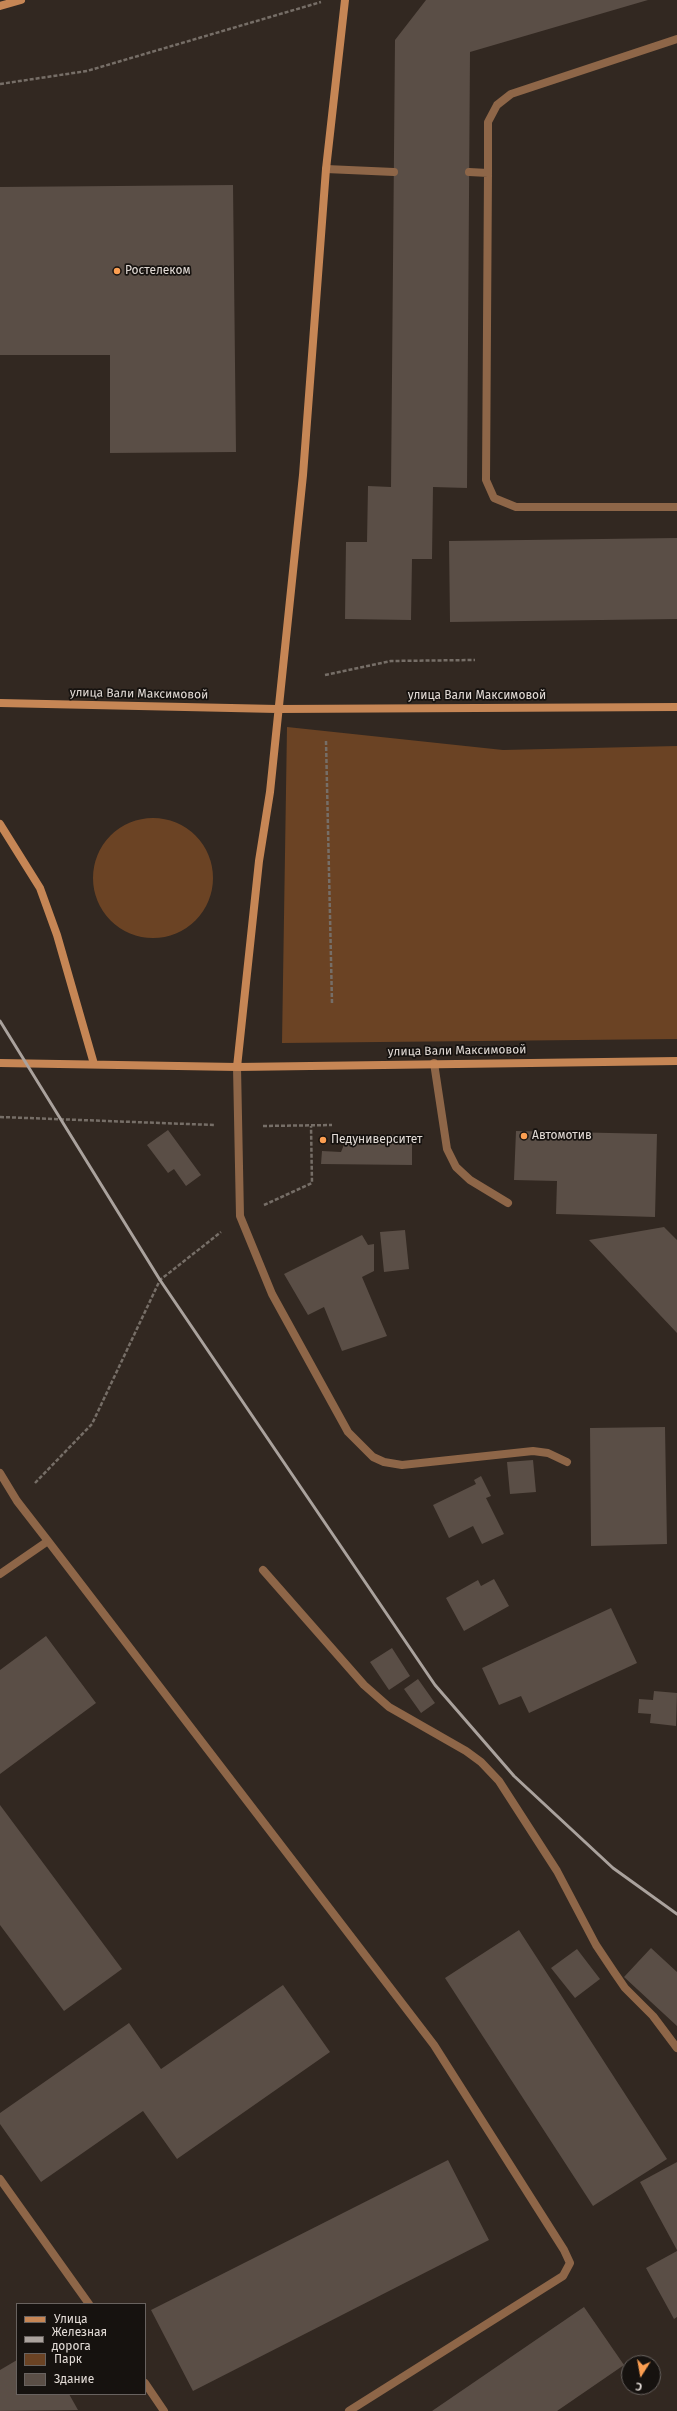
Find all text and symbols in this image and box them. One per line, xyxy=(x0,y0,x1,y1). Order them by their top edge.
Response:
place label: Ростелеком xyxy=(125,264,191,278)
marker: Ростелеком xyxy=(112,266,122,276)
street label: улица Вали Максимовой xyxy=(70,686,208,702)
street label: улица Вали Максимовой xyxy=(408,689,546,703)
street label: улица Вали Максимовой xyxy=(388,1043,526,1059)
place label: Автомотив xyxy=(532,1129,592,1143)
marker: Автомотив xyxy=(519,1131,529,1141)
place label: Педуниверситет xyxy=(331,1133,423,1147)
marker: Педуниверситет xyxy=(318,1135,328,1145)
legend xyxy=(16,2303,146,2395)
text: Улица xyxy=(54,2312,88,2326)
text: Железная дорога xyxy=(52,2325,107,2353)
text: Парк xyxy=(54,2352,82,2366)
north arrow xyxy=(621,2355,661,2395)
text: Здание xyxy=(54,2372,94,2386)
text: С xyxy=(634,2379,643,2393)

